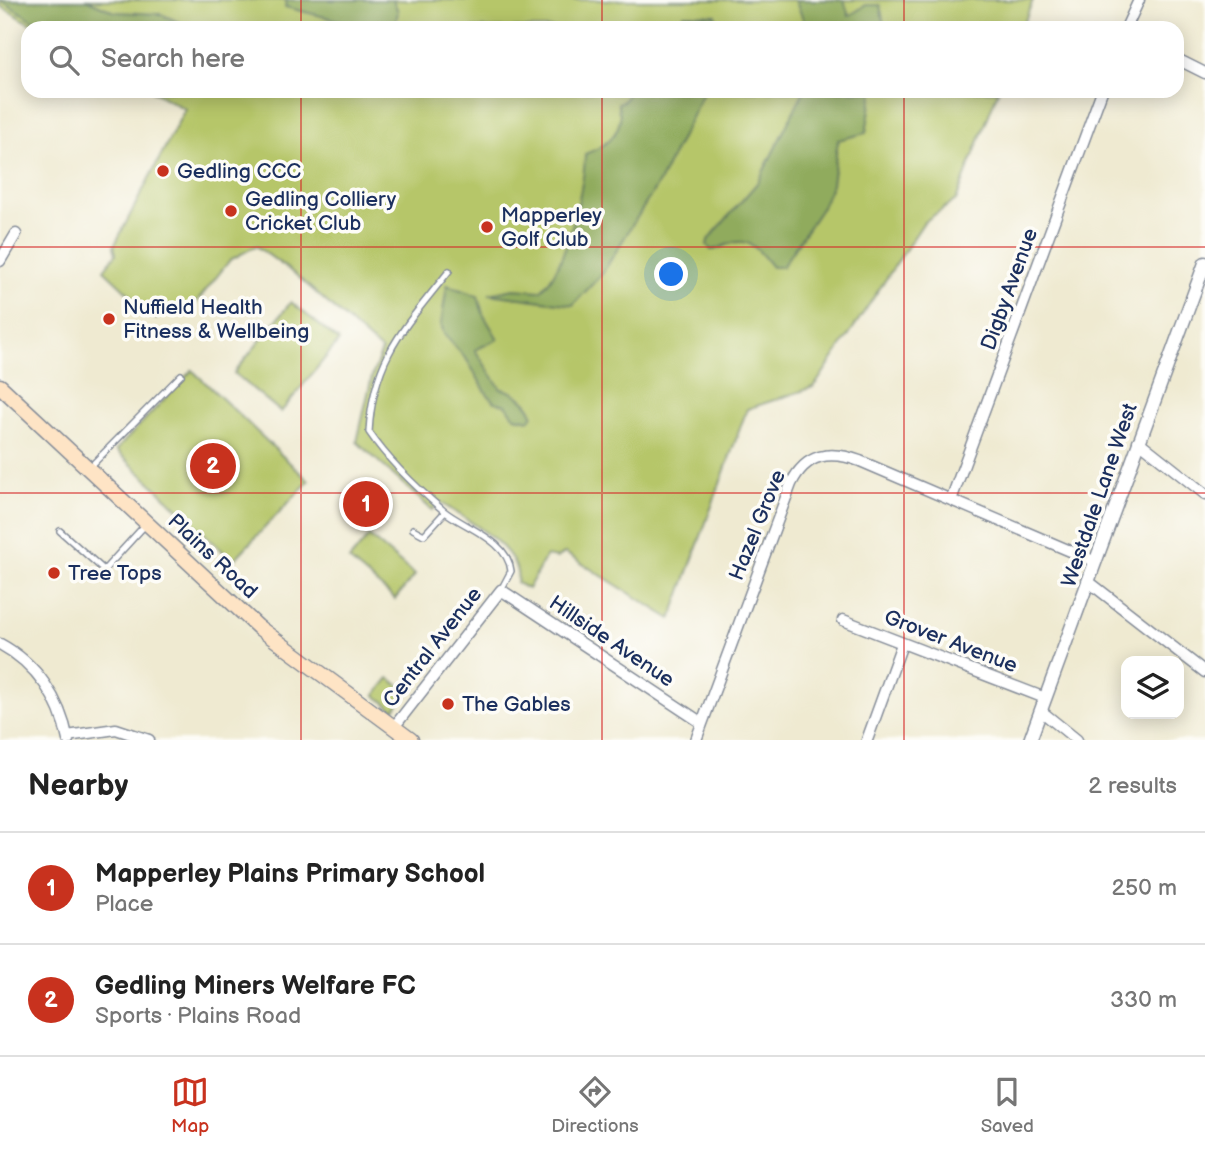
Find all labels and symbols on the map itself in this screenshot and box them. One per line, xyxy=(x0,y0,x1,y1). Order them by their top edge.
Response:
place label: Gedling CCC xyxy=(177,159,301,184)
marker: Gedling CCC xyxy=(155,163,171,179)
place label: Gedling Colliery Cricket Club xyxy=(245,187,397,236)
marker: Gedling Colliery Cricket Club xyxy=(223,203,239,219)
place label: Mapperley Golf Club xyxy=(501,203,602,252)
marker: Mapperley Golf Club xyxy=(479,219,495,235)
street label: Digby Avenue xyxy=(976,225,1043,354)
your location xyxy=(654,257,688,291)
place label: Nuffield Health Fitness & Wellbeing xyxy=(123,295,309,344)
marker: Nuffield Health Fitness & Wellbeing xyxy=(101,311,117,327)
street label: Westdale Lane West xyxy=(1056,399,1143,590)
pin: 2 xyxy=(190,440,236,492)
street label: Hazel Grove xyxy=(724,466,791,584)
pin: 1 xyxy=(343,478,389,530)
street label: Plains Road xyxy=(163,509,263,604)
place label: Tree Tops xyxy=(68,561,162,586)
marker: Tree Tops xyxy=(46,565,62,581)
street label: Central Avenue xyxy=(378,582,487,712)
street label: Hillside Avenue xyxy=(544,590,679,692)
street label: Grover Avenue xyxy=(881,605,1021,678)
place label: The Gables xyxy=(462,692,571,717)
marker: The Gables xyxy=(440,696,456,712)

